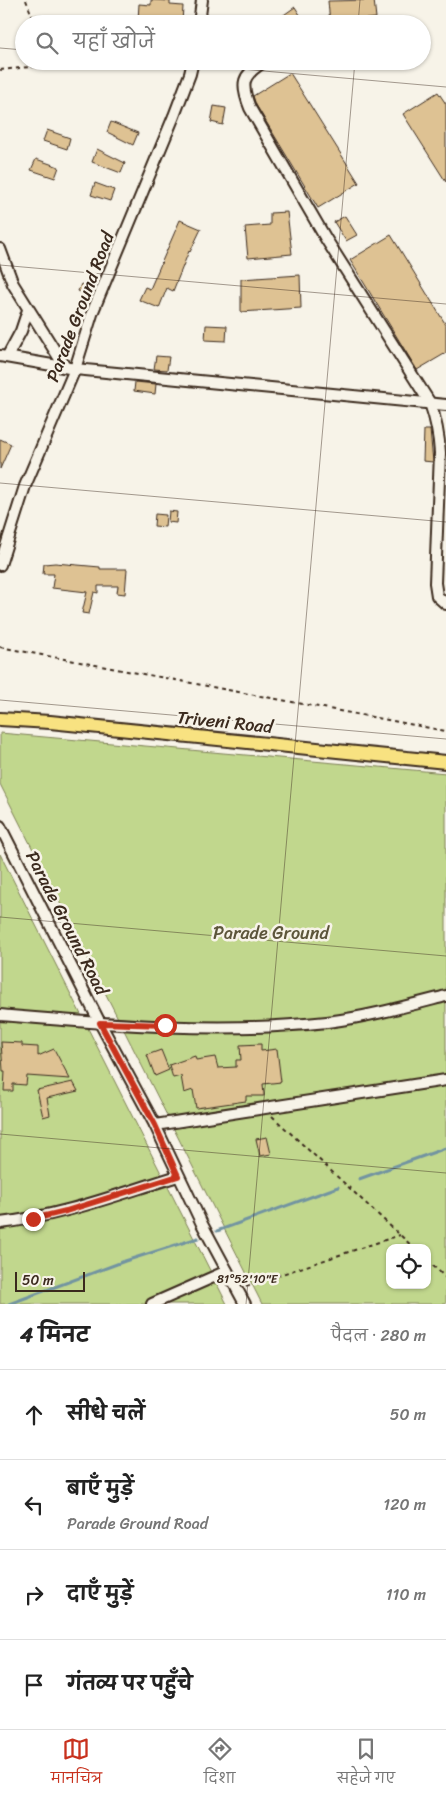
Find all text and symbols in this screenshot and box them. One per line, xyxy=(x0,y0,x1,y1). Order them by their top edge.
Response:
search box xyxy=(15,15,431,70)
text: यहाँ खोजें xyxy=(73,25,155,58)
icon: search xyxy=(33,29,61,57)
street label: Parade Ground Road xyxy=(37,226,124,387)
street label: Triveni Road xyxy=(175,701,276,743)
street label: Parade Ground Road xyxy=(17,845,118,1002)
park label: Parade Ground xyxy=(213,917,330,949)
route start xyxy=(154,1014,177,1037)
route end xyxy=(22,1208,45,1231)
map controls xyxy=(386,1244,431,1289)
button: locate xyxy=(386,1244,431,1289)
text: 50 m xyxy=(22,1268,54,1293)
text: 81°52'10"E xyxy=(217,1268,279,1290)
scale bar xyxy=(15,1269,85,1292)
text: 4 मिनट xyxy=(20,1316,90,1354)
text: पैदल · 280 m xyxy=(331,1321,426,1350)
text: सीधे चलें xyxy=(67,1397,145,1430)
text: 50 m xyxy=(390,1400,426,1429)
icon: ahead xyxy=(20,1401,48,1429)
text: बाएँ मुड़ें xyxy=(67,1472,134,1505)
text: 120 m xyxy=(383,1490,426,1519)
icon: left xyxy=(20,1491,48,1519)
text: Parade Ground Road xyxy=(67,1509,208,1538)
text: दाएँ मुड़ें xyxy=(67,1577,133,1610)
text: 110 m xyxy=(386,1580,426,1609)
icon: right xyxy=(20,1581,48,1609)
text: गंतव्य पर पहुँचे xyxy=(67,1667,192,1700)
icon: arrive xyxy=(20,1671,48,1699)
tab: मानचित्र xyxy=(51,1735,102,1794)
tab: दिशा xyxy=(204,1735,235,1794)
tab: सहेजे गए xyxy=(337,1735,395,1794)

